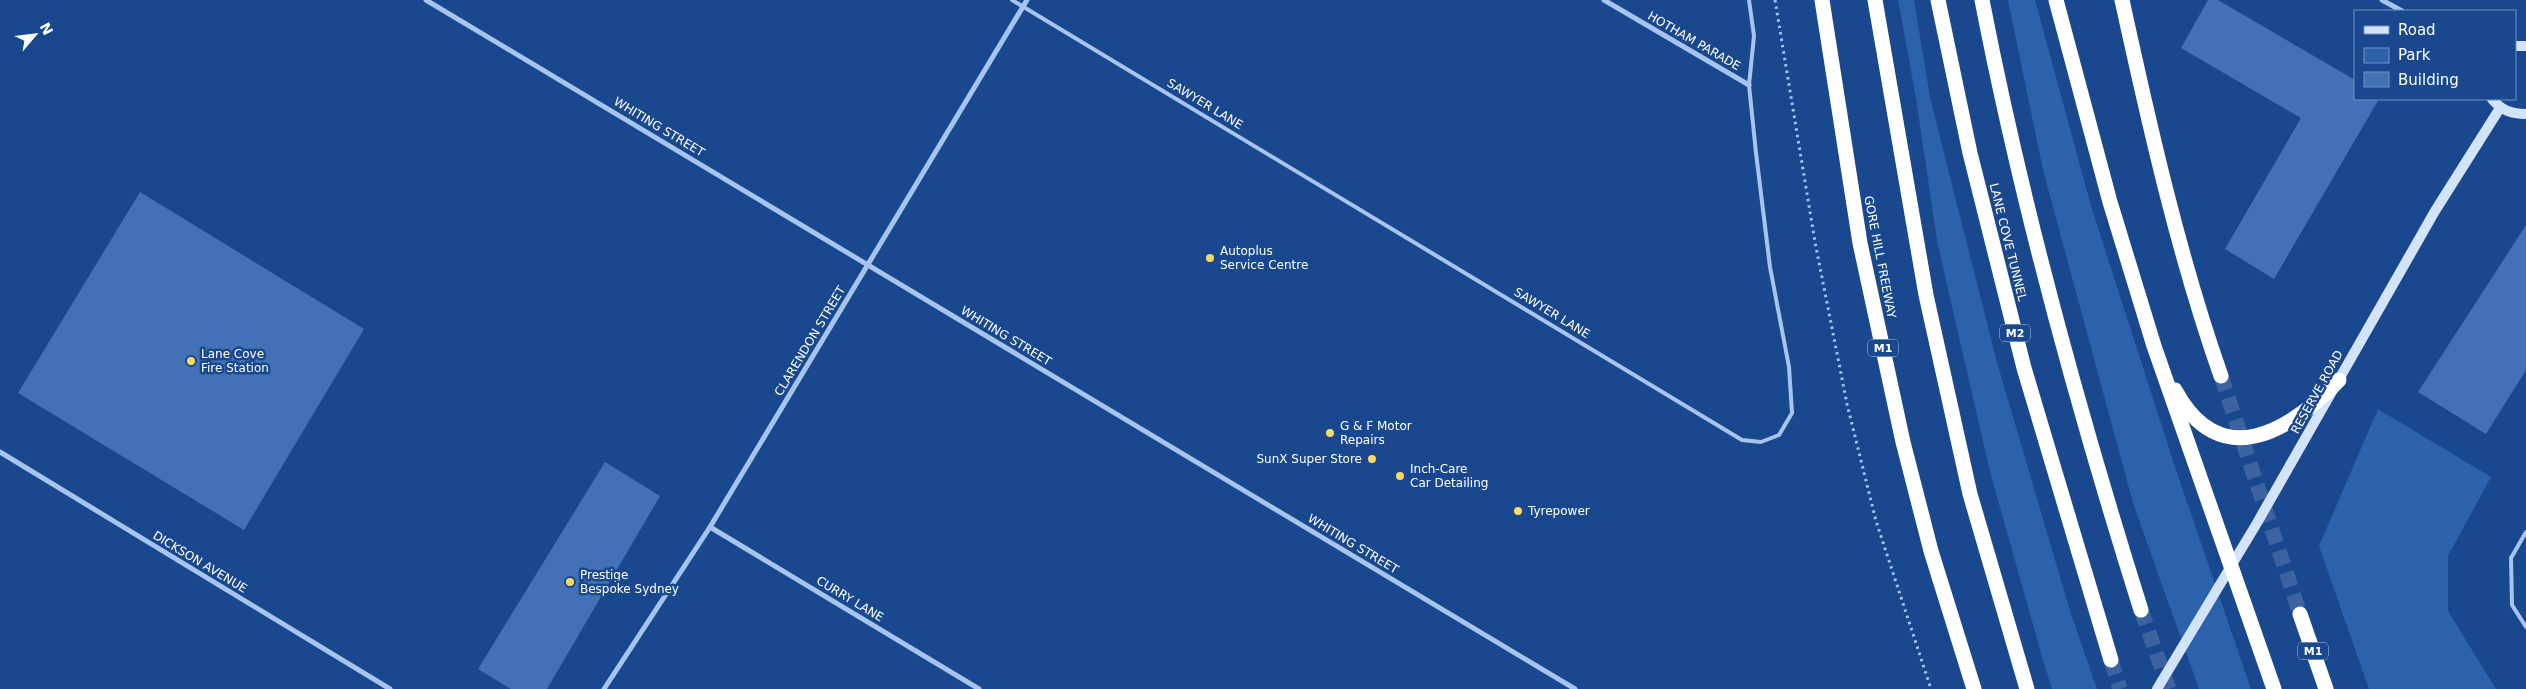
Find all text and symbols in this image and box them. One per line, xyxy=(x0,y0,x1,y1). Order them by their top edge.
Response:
street label: HOTHAM PARADE xyxy=(1645,9,1743,73)
north arrow xyxy=(10,10,60,60)
legend xyxy=(2354,10,2516,100)
text: N xyxy=(37,20,56,38)
text: Road xyxy=(2398,21,2436,39)
text: Park xyxy=(2398,46,2431,64)
text: Building xyxy=(2398,71,2459,89)
street label: SAWYER LANE xyxy=(1165,76,1245,132)
street label: WHITING STREET xyxy=(611,94,707,160)
street label: LANE COVE TUNNEL xyxy=(1987,182,2030,303)
street label: GORE HILL FREEWAY xyxy=(1861,195,1899,320)
place label: Autoplus Service Centre xyxy=(1220,244,1308,272)
marker: Autoplus Service Centre xyxy=(1204,252,1216,264)
street label: CLARENDON STREET xyxy=(772,283,849,398)
street label: SAWYER LANE xyxy=(1512,285,1592,341)
street label: WHITING STREET xyxy=(958,303,1054,369)
road number: M2 xyxy=(2000,324,2030,342)
road number: M1 xyxy=(1868,339,1898,356)
place label: Lane Cove Fire Station xyxy=(201,347,269,375)
street label: RESERVE ROAD xyxy=(2288,348,2346,436)
marker: Lane Cove Fire Station xyxy=(185,355,197,367)
place label: G & F Motor Repairs xyxy=(1340,419,1412,447)
marker: G & F Motor Repairs xyxy=(1324,427,1336,439)
place label: SunX Super Store xyxy=(1256,452,1362,466)
marker: SunX Super Store xyxy=(1366,453,1378,465)
place label: Inch-Care Car Detailing xyxy=(1410,462,1488,490)
marker: Inch-Care Car Detailing xyxy=(1394,470,1406,482)
place label: Tyrepower xyxy=(1527,504,1590,518)
marker: Tyrepower xyxy=(1512,505,1524,517)
street label: WHITING STREET xyxy=(1305,511,1401,577)
street label: DICKSON AVENUE xyxy=(150,528,250,596)
place label: Prestige Bespoke Sydney xyxy=(580,568,679,596)
street label: CURRY LANE xyxy=(814,573,886,625)
marker: Prestige Bespoke Sydney xyxy=(564,576,576,588)
road number: M1 xyxy=(2298,642,2328,659)

